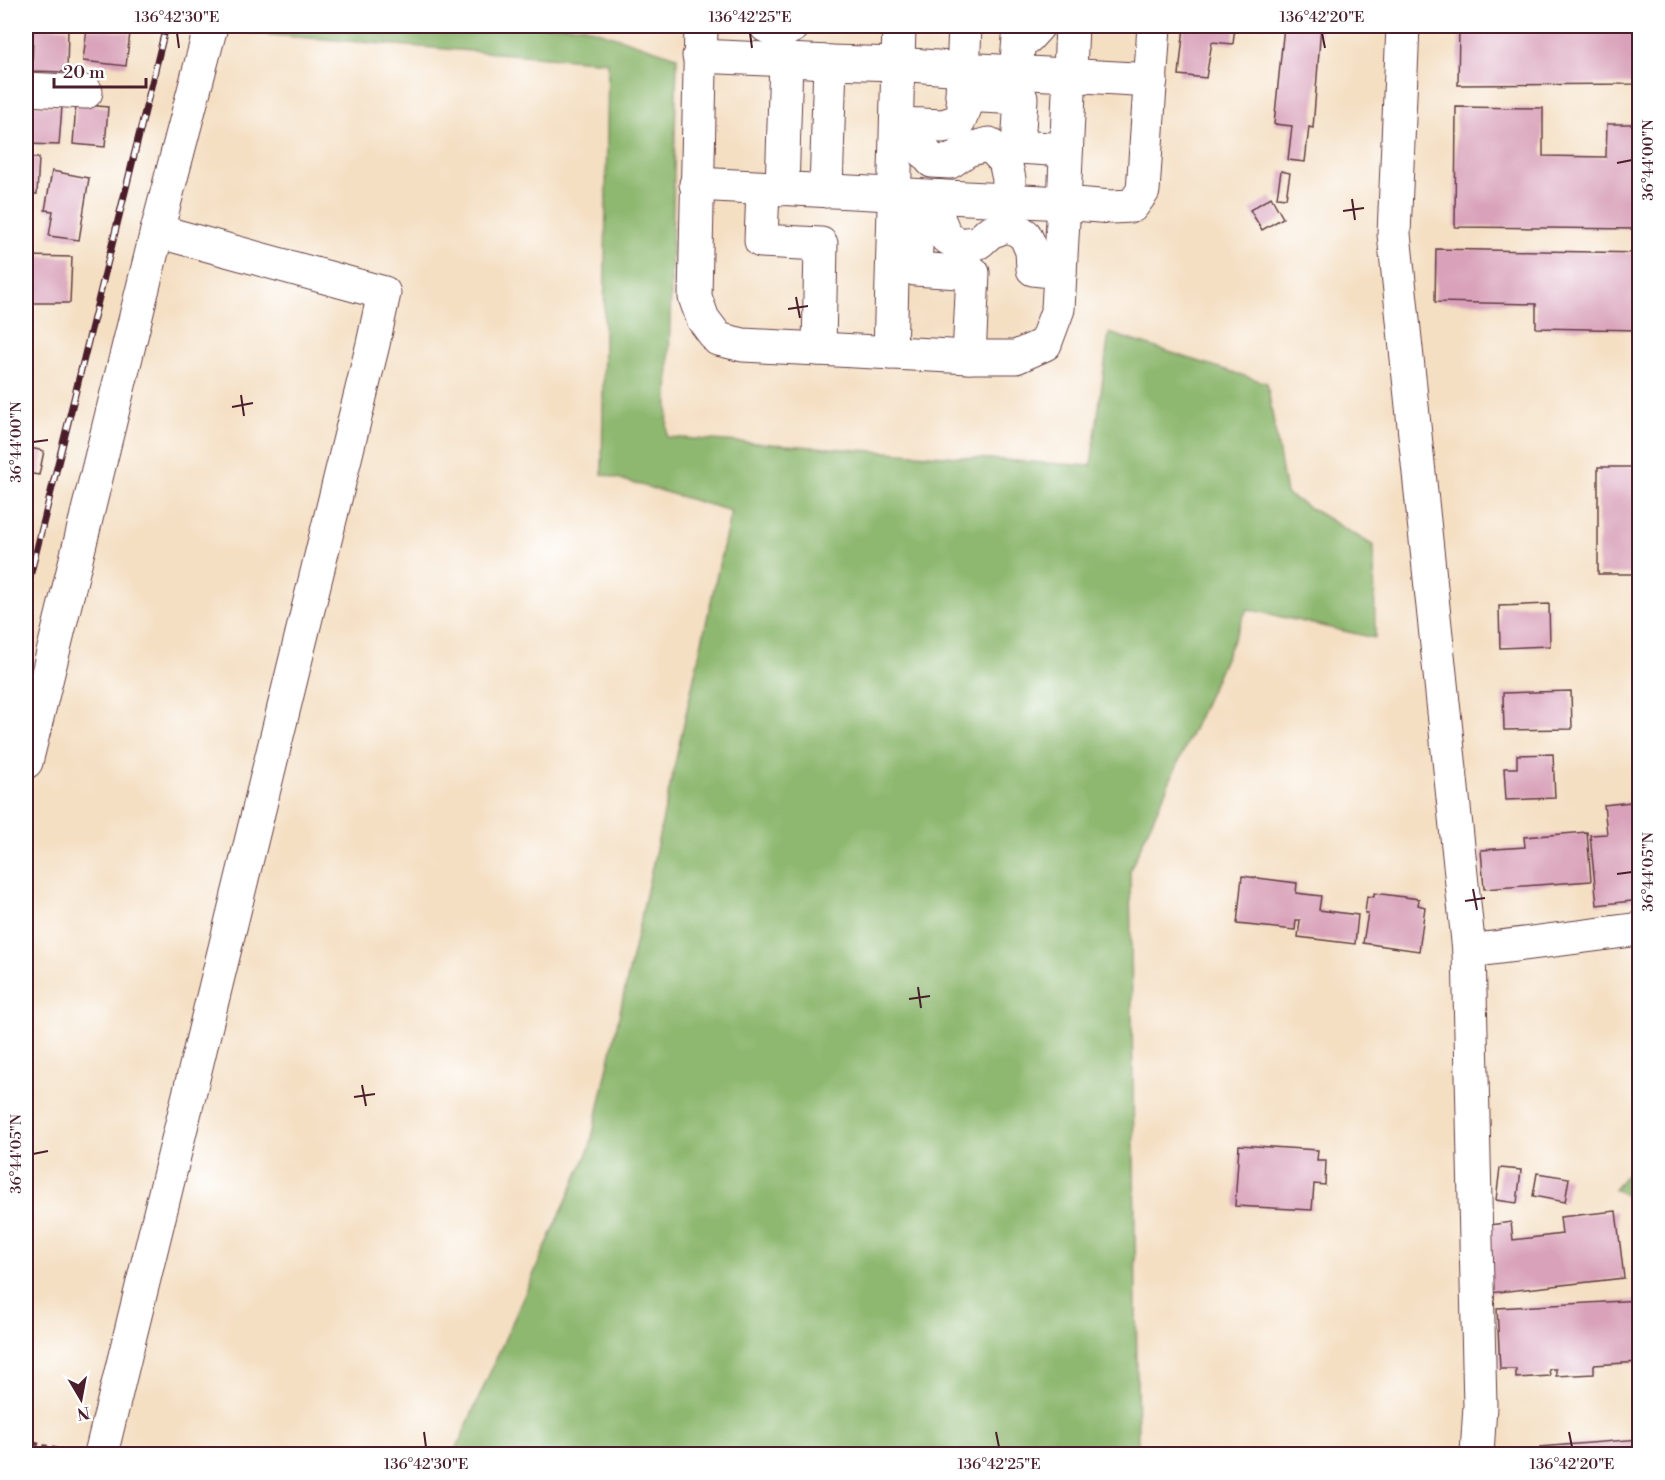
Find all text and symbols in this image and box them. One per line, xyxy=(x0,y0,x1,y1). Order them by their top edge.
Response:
text: 136°42'30"E xyxy=(135,8,219,27)
text: 136°42'25"E xyxy=(708,8,792,27)
text: 136°42'20"E xyxy=(1280,8,1364,27)
scale bar xyxy=(54,51,146,89)
text: 20 m xyxy=(63,61,105,84)
text: 36°44'00"N xyxy=(1639,119,1658,201)
text: 36°44'00"N xyxy=(7,401,26,483)
text: 36°44'05"N xyxy=(1639,832,1658,912)
text: 36°44'05"N xyxy=(7,1114,26,1194)
north arrow xyxy=(51,1369,111,1429)
text: N xyxy=(75,1402,91,1424)
text: 136°42'30"E xyxy=(384,1455,468,1474)
text: 136°42'25"E xyxy=(957,1455,1041,1474)
text: 136°42'20"E xyxy=(1530,1455,1614,1474)

